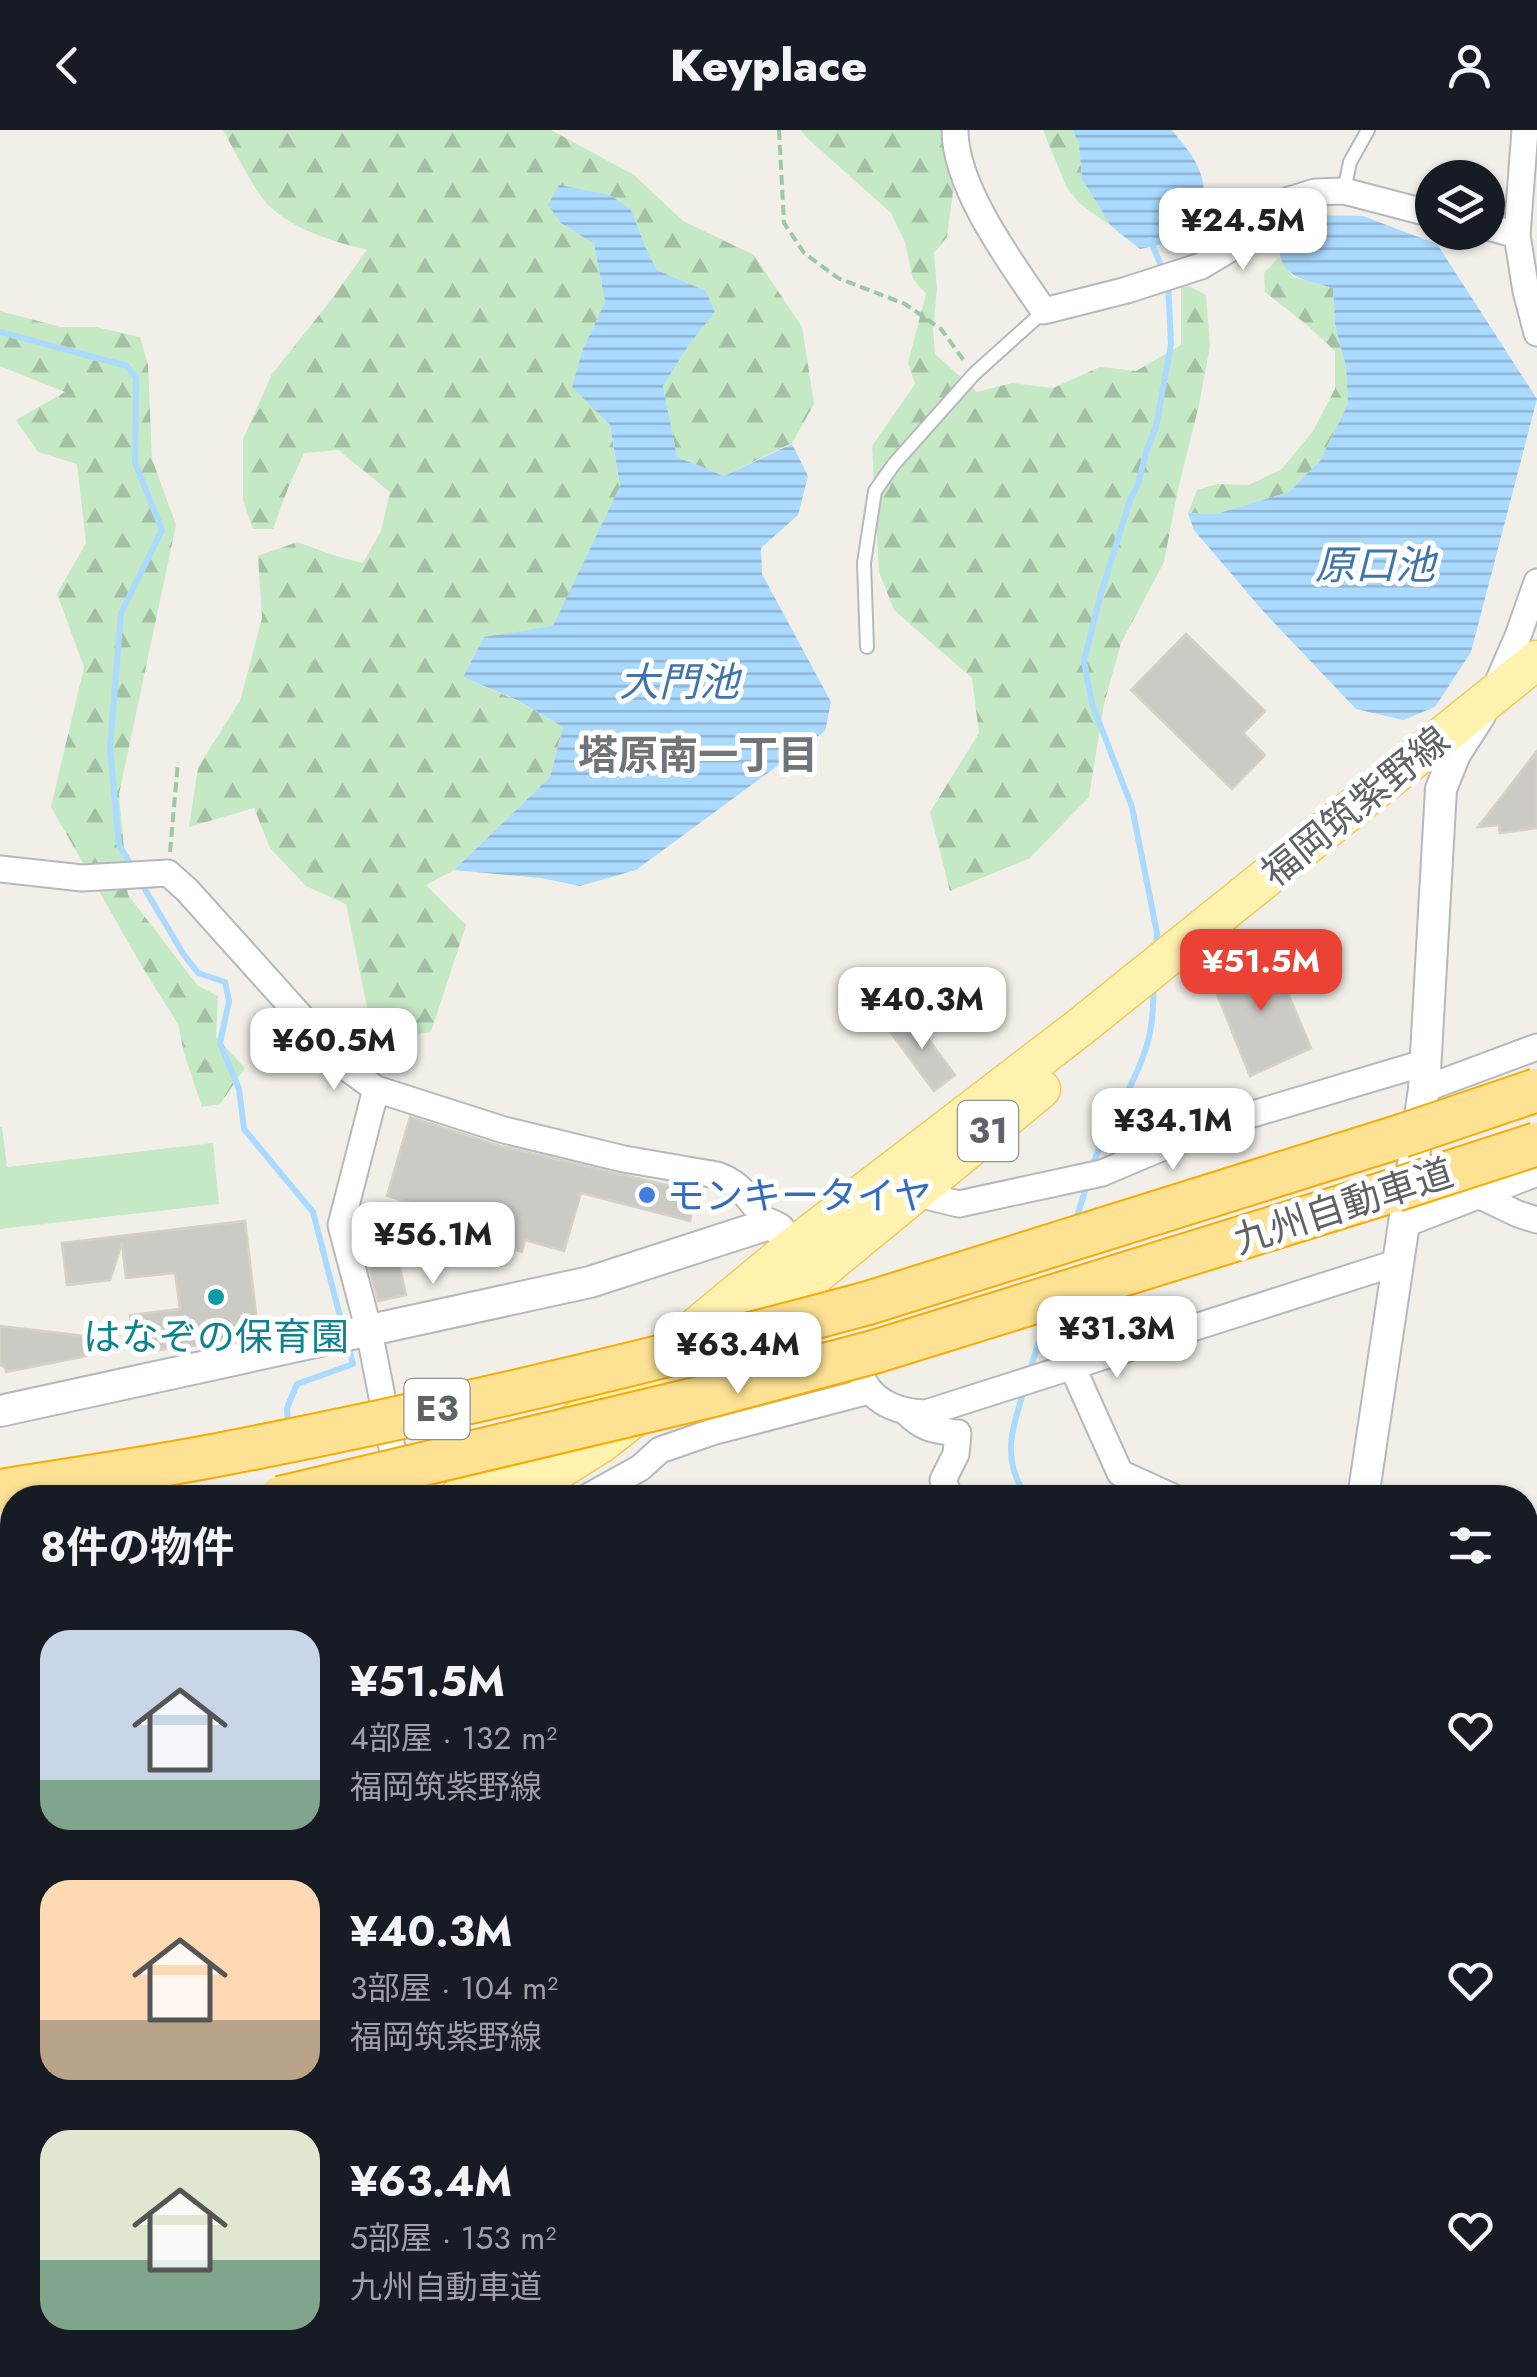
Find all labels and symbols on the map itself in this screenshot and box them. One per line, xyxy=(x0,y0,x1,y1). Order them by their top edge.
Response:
pin: ¥24.5M xyxy=(1162,188,1324,273)
water label: 原口池 xyxy=(1315,536,1439,594)
water label: 大門池 xyxy=(619,653,743,711)
street label: 福岡筑紫野線 xyxy=(1249,713,1461,899)
district label: 塔原南一丁目 xyxy=(578,726,818,784)
pin: ¥51.5M xyxy=(1180,929,1342,1014)
pin: ¥40.3M xyxy=(841,967,1003,1052)
pin: ¥60.5M xyxy=(253,1008,415,1093)
pin: ¥34.1M xyxy=(1092,1088,1254,1173)
road number: 31 xyxy=(958,1101,1018,1161)
street label: 九州自動車道 xyxy=(1226,1145,1460,1267)
place label: モンキータイヤ xyxy=(667,1168,932,1223)
marker: モンキータイヤ xyxy=(636,1184,658,1206)
pin: ¥56.1M xyxy=(352,1202,514,1287)
marker: はなぞの保育園 xyxy=(205,1286,227,1308)
pin: ¥31.3M xyxy=(1036,1296,1198,1381)
place label: はなぞの保育園 xyxy=(83,1309,349,1364)
pin: ¥63.4M xyxy=(657,1312,819,1397)
road number: E3 xyxy=(404,1379,470,1439)

